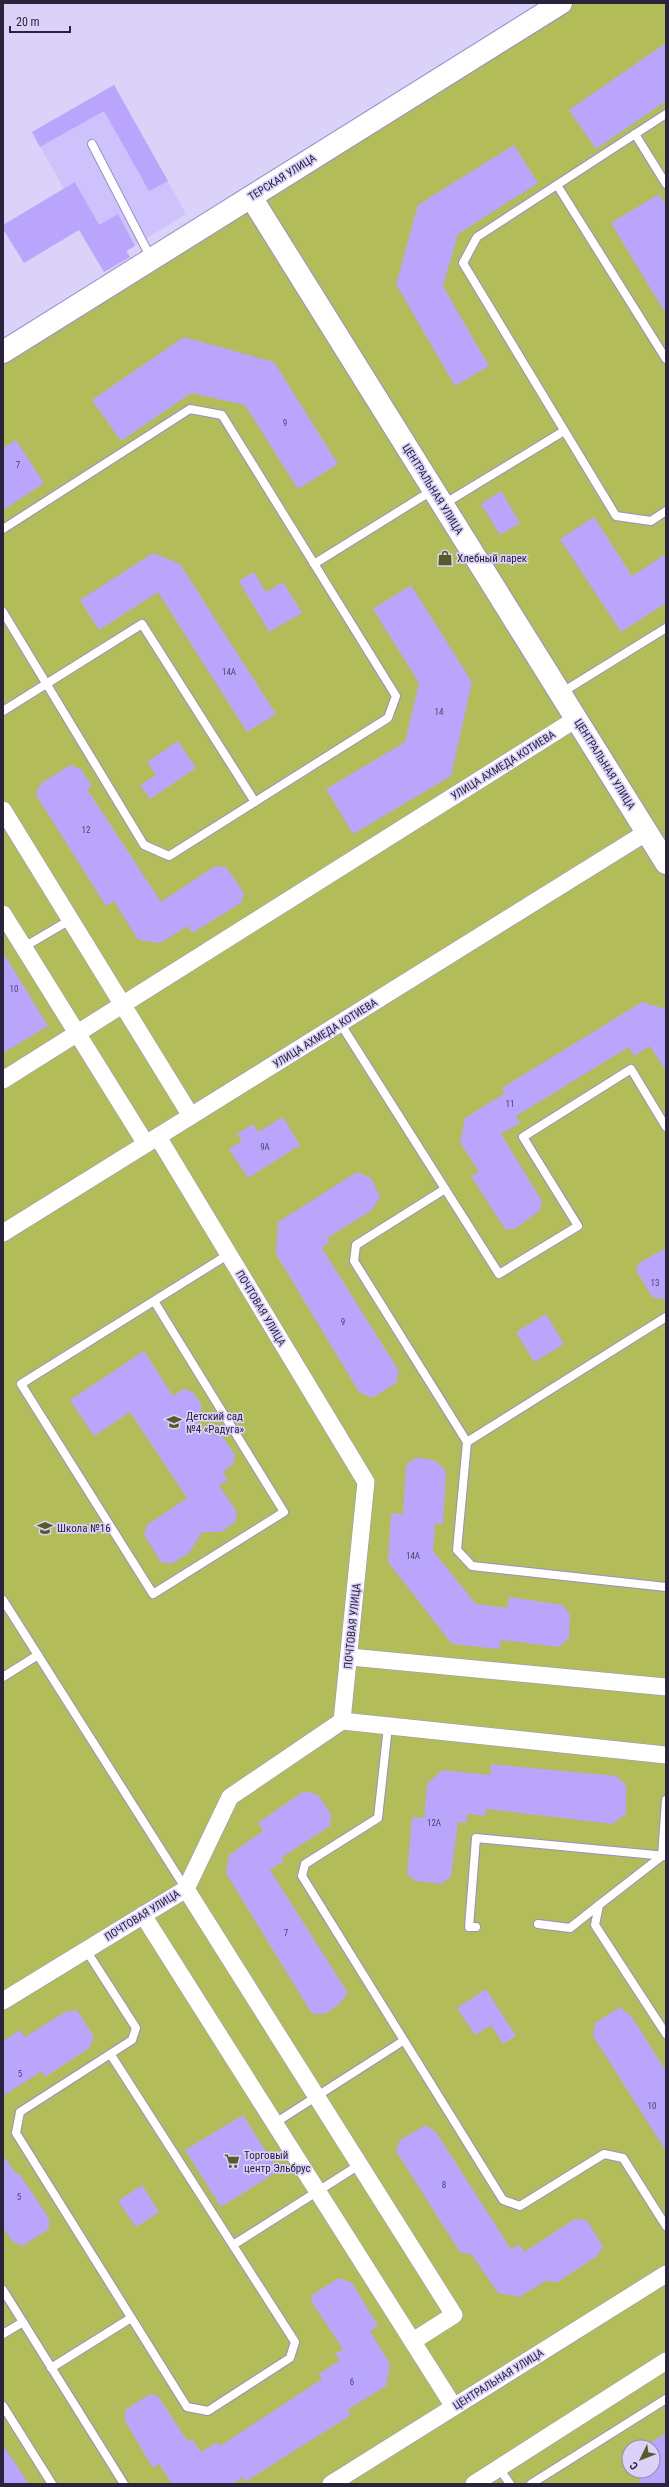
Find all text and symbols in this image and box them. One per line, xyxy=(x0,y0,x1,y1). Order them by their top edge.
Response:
scale bar xyxy=(10,8,70,34)
text: 20 m xyxy=(16,15,40,29)
street label: ТЕРСКАЯ УЛИЦА xyxy=(246,151,319,203)
house number: 9 xyxy=(283,418,287,428)
street label: ЦЕНТРАЛЬНАЯ УЛИЦА xyxy=(399,442,466,537)
house number: 7 xyxy=(16,460,21,470)
shop icon: Хлебный ларек xyxy=(436,549,454,567)
place label: Хлебный ларек xyxy=(457,552,528,565)
house number: 14А xyxy=(222,667,236,677)
house number: 14 xyxy=(435,707,444,717)
street label: ЦЕНТРАЛЬНАЯ УЛИЦА xyxy=(571,717,638,812)
street label: УЛИЦА АХМЕДА КОТИЕВА xyxy=(449,728,558,803)
house number: 12 xyxy=(82,825,91,835)
house number: 10 xyxy=(10,984,18,994)
street label: УЛИЦА АХМЕДА КОТИЕВА xyxy=(271,996,380,1071)
house number: 11 xyxy=(506,1099,514,1109)
house number: 9А xyxy=(260,1142,270,1152)
street label: ПОЧТОВАЯ УЛИЦА xyxy=(233,1268,289,1349)
house number: 13 xyxy=(651,1278,659,1288)
house number: 9 xyxy=(341,1317,345,1327)
place label: Детский сад №4 «Радуга» xyxy=(186,1410,244,1436)
school or university icon: Детский сад №4 «Радуга» xyxy=(165,1413,183,1431)
school or university icon: Школа №16 xyxy=(36,1519,54,1537)
place label: Школа №16 xyxy=(57,1522,111,1535)
house number: 14А xyxy=(406,1551,420,1561)
street label: ПОЧТОВАЯ УЛИЦА xyxy=(342,1582,364,1669)
house number: 12А xyxy=(427,1818,441,1828)
street label: ПОЧТОВАЯ УЛИЦА xyxy=(102,1887,183,1944)
house number: 7 xyxy=(284,1928,289,1938)
house number: 5 xyxy=(18,2069,23,2079)
house number: 10 xyxy=(648,2101,656,2111)
place label: Торговый центр Эльбрус xyxy=(244,2149,311,2175)
supermarket icon: Торговый центр Эльбрус xyxy=(223,2152,241,2170)
house number: 8 xyxy=(442,2180,446,2190)
house number: 5 xyxy=(17,2192,22,2202)
street label: ЦЕНТРАЛЬНАЯ УЛИЦА xyxy=(451,2346,546,2413)
house number: 6 xyxy=(350,2377,354,2387)
north arrow xyxy=(621,2439,661,2479)
text: С xyxy=(627,2459,641,2472)

